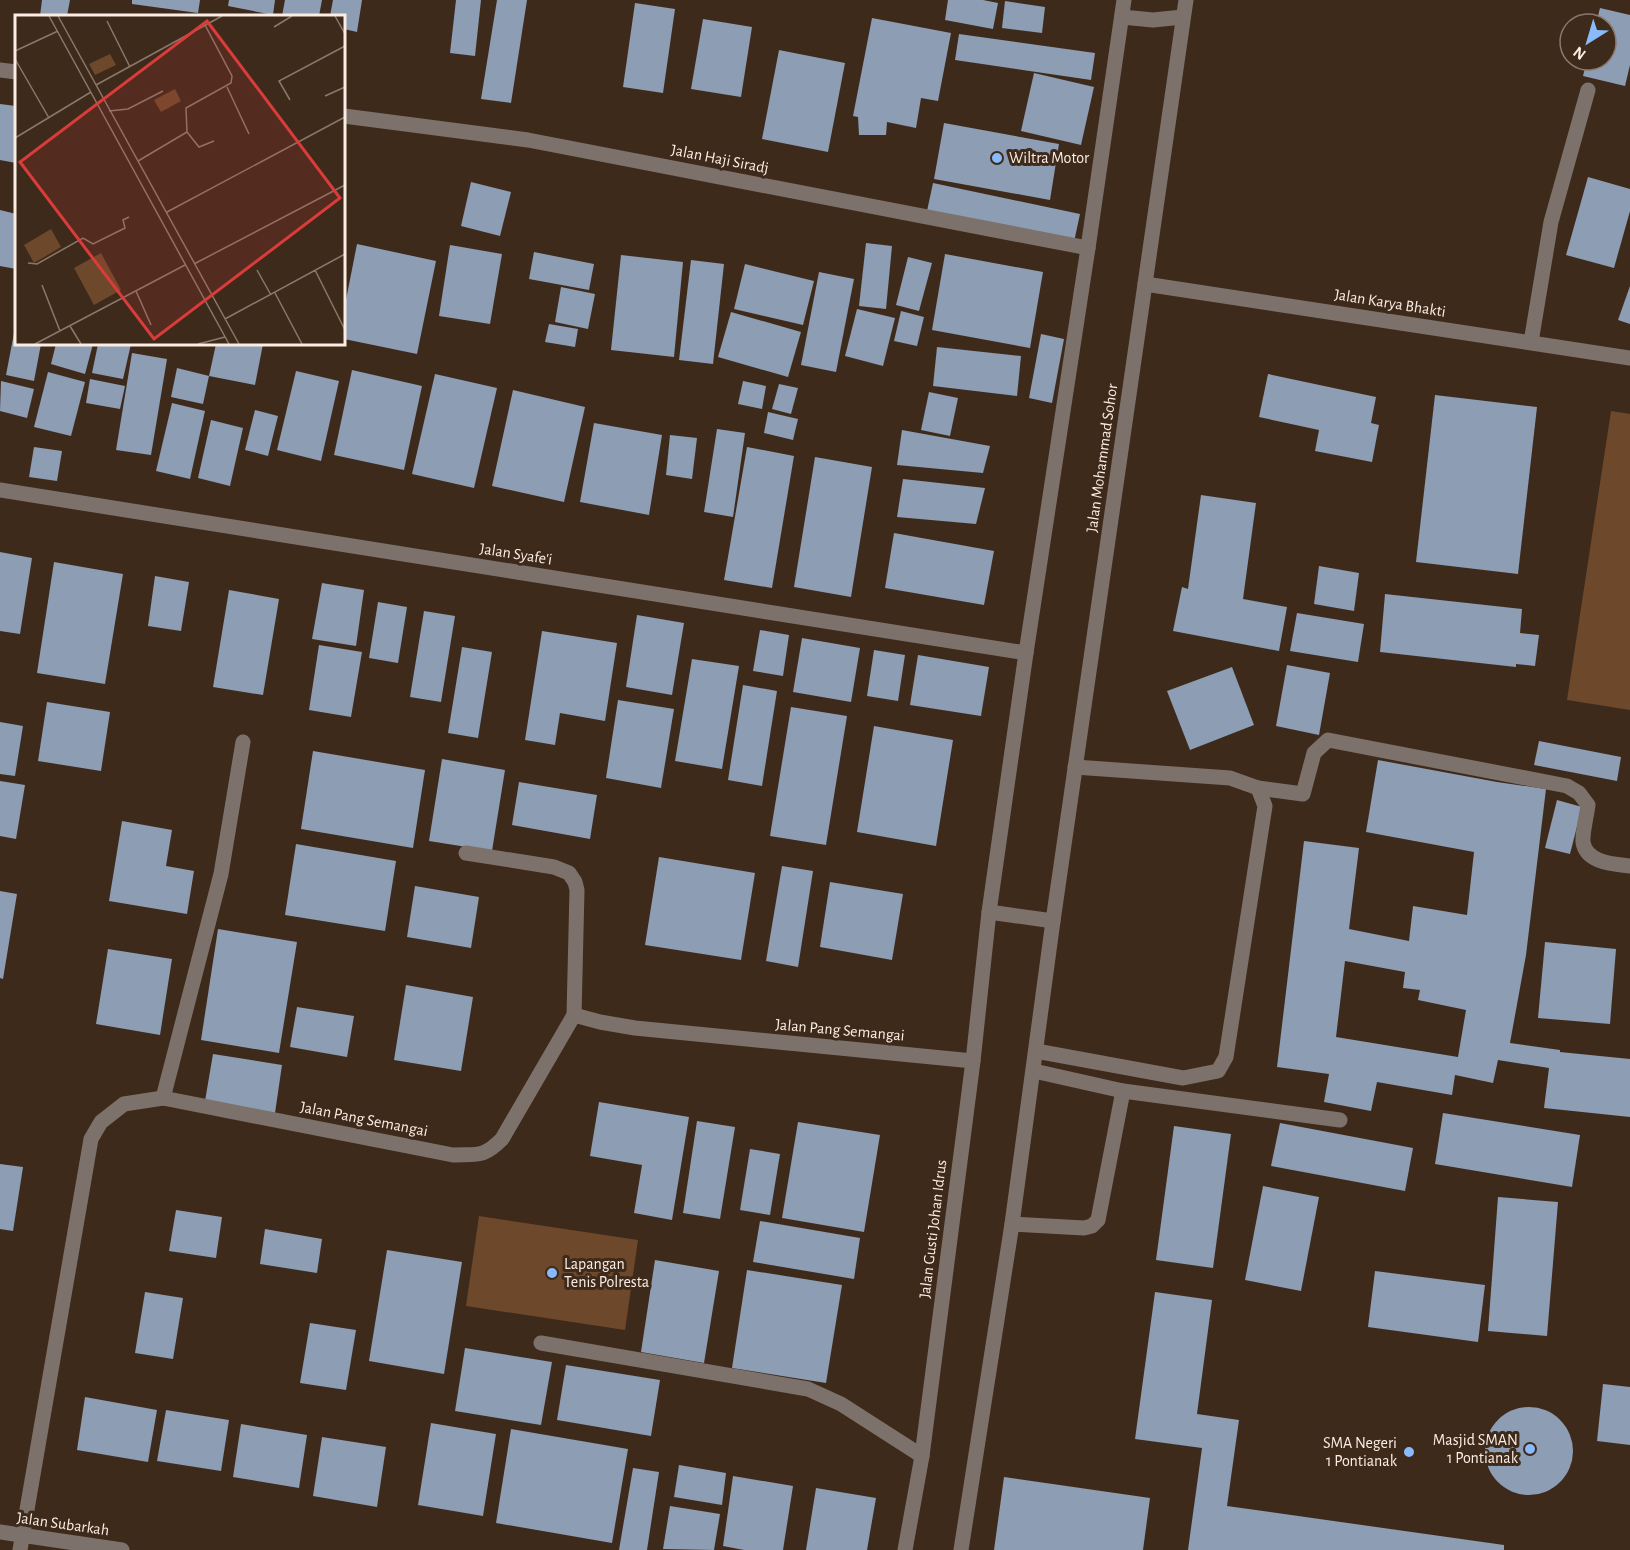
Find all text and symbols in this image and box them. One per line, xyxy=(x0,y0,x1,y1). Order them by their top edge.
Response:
north arrow xyxy=(1558,12,1618,72)
inset map xyxy=(15,15,345,345)
text: N xyxy=(1570,43,1589,63)
street label: Jalan Haji Siradj xyxy=(670,142,770,177)
place label: Wiltra Motor xyxy=(1009,150,1090,166)
marker: Wiltra Motor xyxy=(990,151,1004,165)
street label: Jalan Karya Bhakti xyxy=(1333,286,1447,321)
street label: Jalan Mohammad Sohor xyxy=(1084,382,1120,533)
street label: Jalan Syafe'i xyxy=(478,540,553,569)
street label: Jalan Pang Semangai xyxy=(775,1016,905,1044)
street label: Jalan Pang Semangai xyxy=(299,1099,429,1139)
street label: Jalan Gusti Johan Idrus xyxy=(917,1159,949,1299)
place label: Lapangan Tenis Polresta xyxy=(564,1256,649,1290)
marker: Lapangan Tenis Polresta xyxy=(545,1266,559,1280)
place label: Masjid SMAN 1 Pontianak xyxy=(1433,1432,1519,1466)
place label: SMA Negeri 1 Pontianak xyxy=(1323,1435,1398,1469)
marker: Masjid SMAN 1 Pontianak xyxy=(1523,1442,1537,1456)
marker: SMA Negeri 1 Pontianak xyxy=(1402,1445,1416,1459)
street label: Jalan Subarkah xyxy=(16,1510,110,1538)

